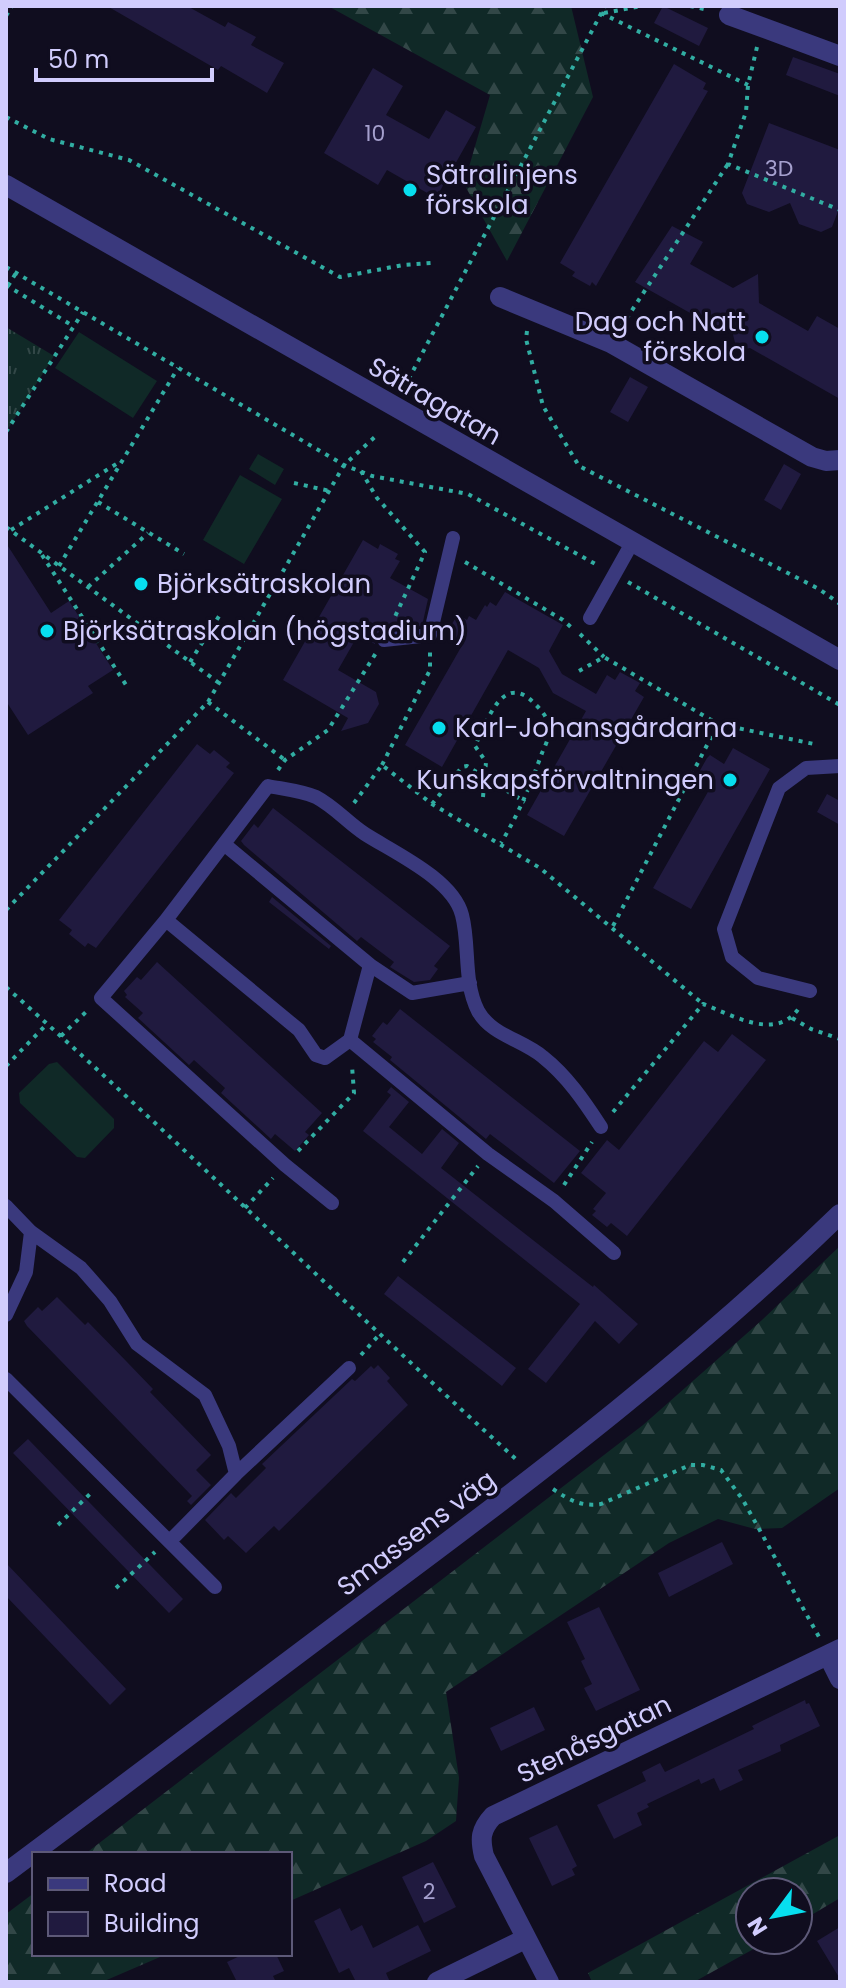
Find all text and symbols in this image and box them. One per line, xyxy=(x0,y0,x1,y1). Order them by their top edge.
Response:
scale bar xyxy=(36,32,212,82)
text: 50 m xyxy=(48,43,109,76)
house number: 10 xyxy=(365,118,385,149)
house number: 3D xyxy=(765,153,793,184)
place label: Sätralinjens förskola xyxy=(426,157,578,223)
marker: Sätralinjens förskola xyxy=(401,181,419,199)
place label: Dag och Natt förskola xyxy=(575,304,746,370)
marker: Dag och Natt förskola xyxy=(753,328,771,346)
street label: Sätragatan xyxy=(362,348,508,454)
place label: Björksätraskolan xyxy=(157,566,371,602)
marker: Björksätraskolan xyxy=(132,575,150,593)
place label: Björksätraskolan (högstadium) xyxy=(63,613,467,649)
marker: Björksätraskolan (högstadium) xyxy=(38,622,56,640)
place label: Karl-Johansgårdarna xyxy=(455,710,737,746)
marker: Karl-Johansgårdarna xyxy=(430,719,448,737)
place label: Kunskapsförvaltningen xyxy=(417,762,714,798)
marker: Kunskapsförvaltningen xyxy=(721,771,739,789)
street label: Smassens väg xyxy=(329,1462,503,1604)
street label: Stenåsgatan xyxy=(511,1686,677,1792)
legend xyxy=(32,1852,292,1956)
text: Road xyxy=(104,1867,166,1900)
house number: 2 xyxy=(423,1876,435,1907)
north arrow xyxy=(734,1876,814,1956)
text: Building xyxy=(104,1907,200,1940)
text: N xyxy=(740,1911,775,1942)

